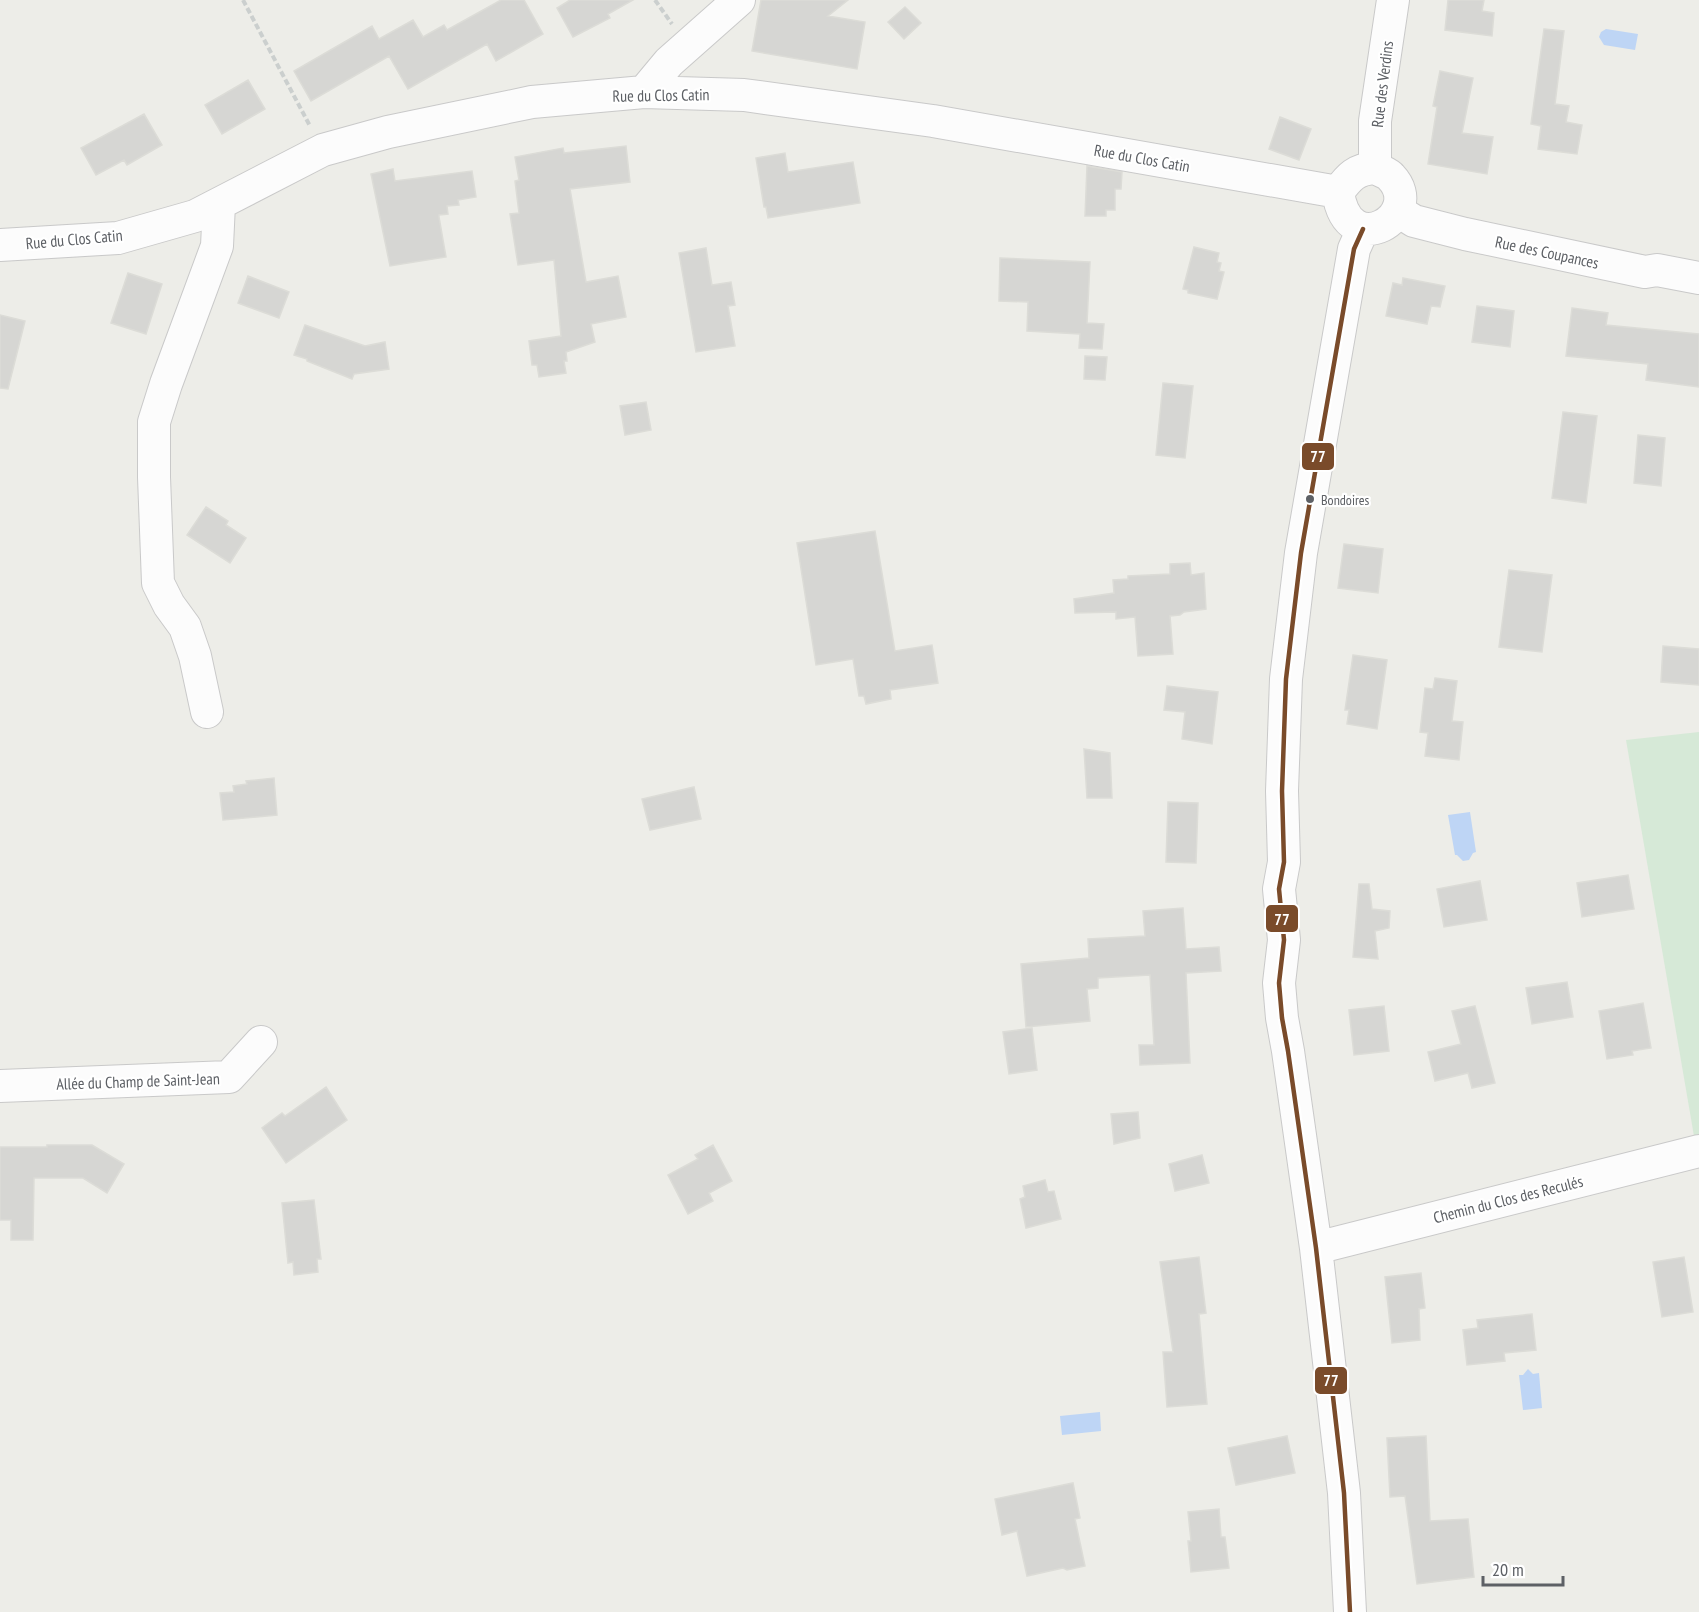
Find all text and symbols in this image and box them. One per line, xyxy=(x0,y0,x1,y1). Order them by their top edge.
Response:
street label: Rue des Verdins xyxy=(1367,40,1397,128)
street label: Rue du Clos Catin xyxy=(612,84,710,106)
street label: Rue du Clos Catin xyxy=(1092,140,1192,176)
street label: Rue du Clos Catin xyxy=(25,225,123,253)
street label: Rue des Coupances xyxy=(1493,231,1601,273)
line badge: 77 xyxy=(1301,442,1335,471)
text: 77 xyxy=(1310,446,1326,466)
place label: Bondoires xyxy=(1321,491,1370,509)
marker: Bondoires xyxy=(1304,493,1316,505)
line badge: 77 xyxy=(1265,904,1299,933)
text: 77 xyxy=(1274,909,1290,929)
street label: Allée du Champ de Saint-Jean xyxy=(56,1068,220,1094)
street label: Chemin du Clos des Reculés xyxy=(1431,1171,1585,1227)
line badge: 77 xyxy=(1314,1366,1348,1395)
text: 77 xyxy=(1323,1370,1339,1390)
scale bar xyxy=(1483,1549,1562,1587)
text: 20 m xyxy=(1492,1558,1524,1581)

